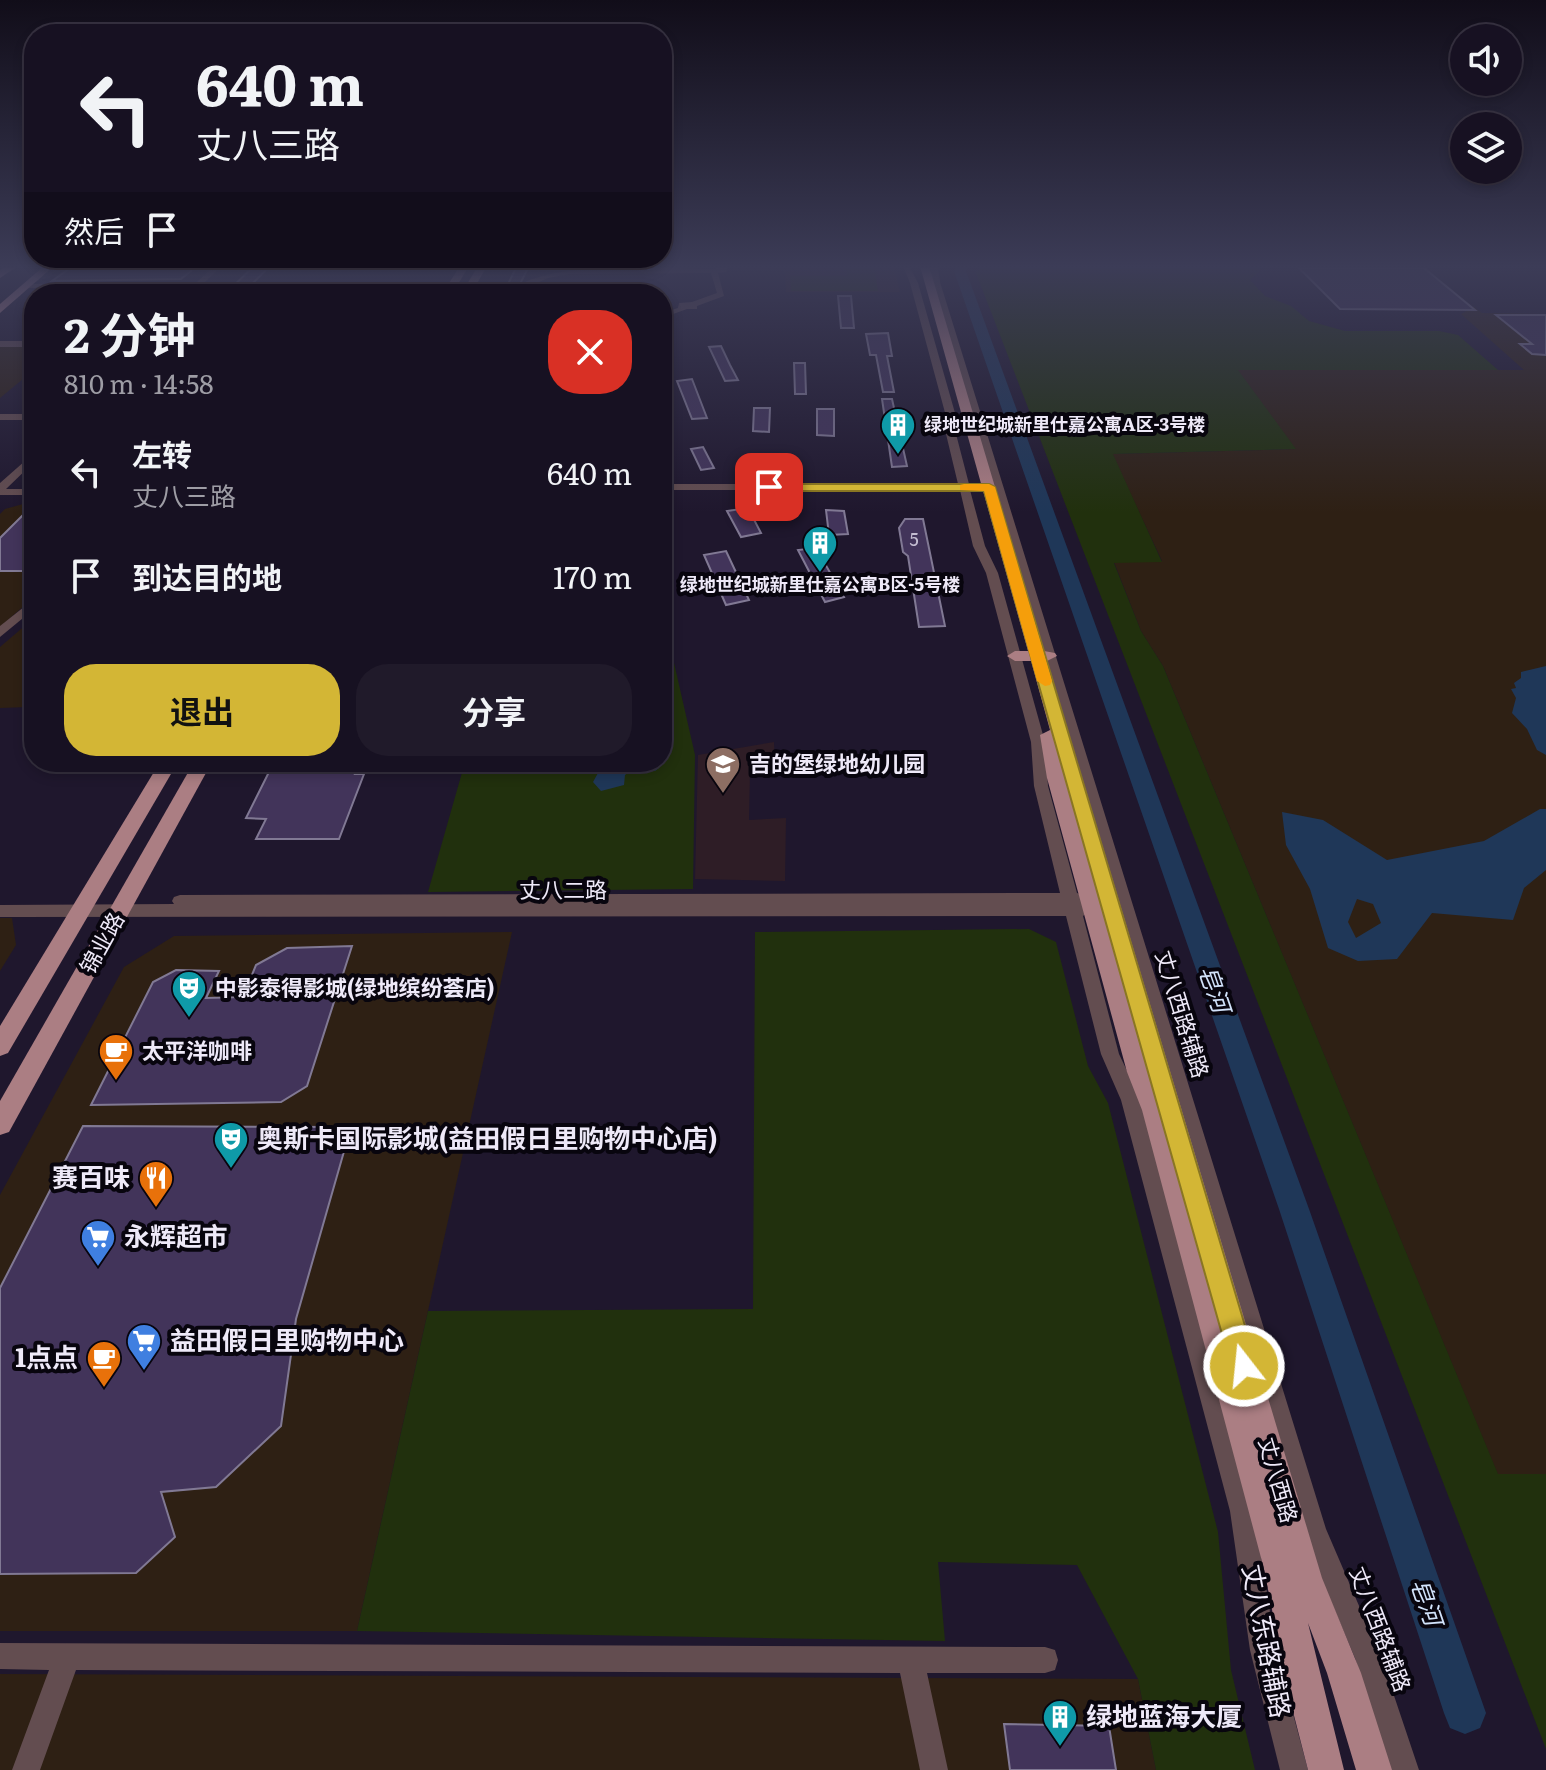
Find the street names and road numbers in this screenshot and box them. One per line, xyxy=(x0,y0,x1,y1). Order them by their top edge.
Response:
street label: 丈八二路 xyxy=(519,872,607,905)
street label: 锦业路 xyxy=(70,905,131,979)
street label: 丈八西路辅路 xyxy=(1148,946,1219,1082)
street label: 丈八西路 xyxy=(1251,1433,1307,1526)
street label: 丈八东路辅路 xyxy=(1234,1560,1302,1721)
street label: 丈八西路辅路 xyxy=(1342,1561,1420,1696)

